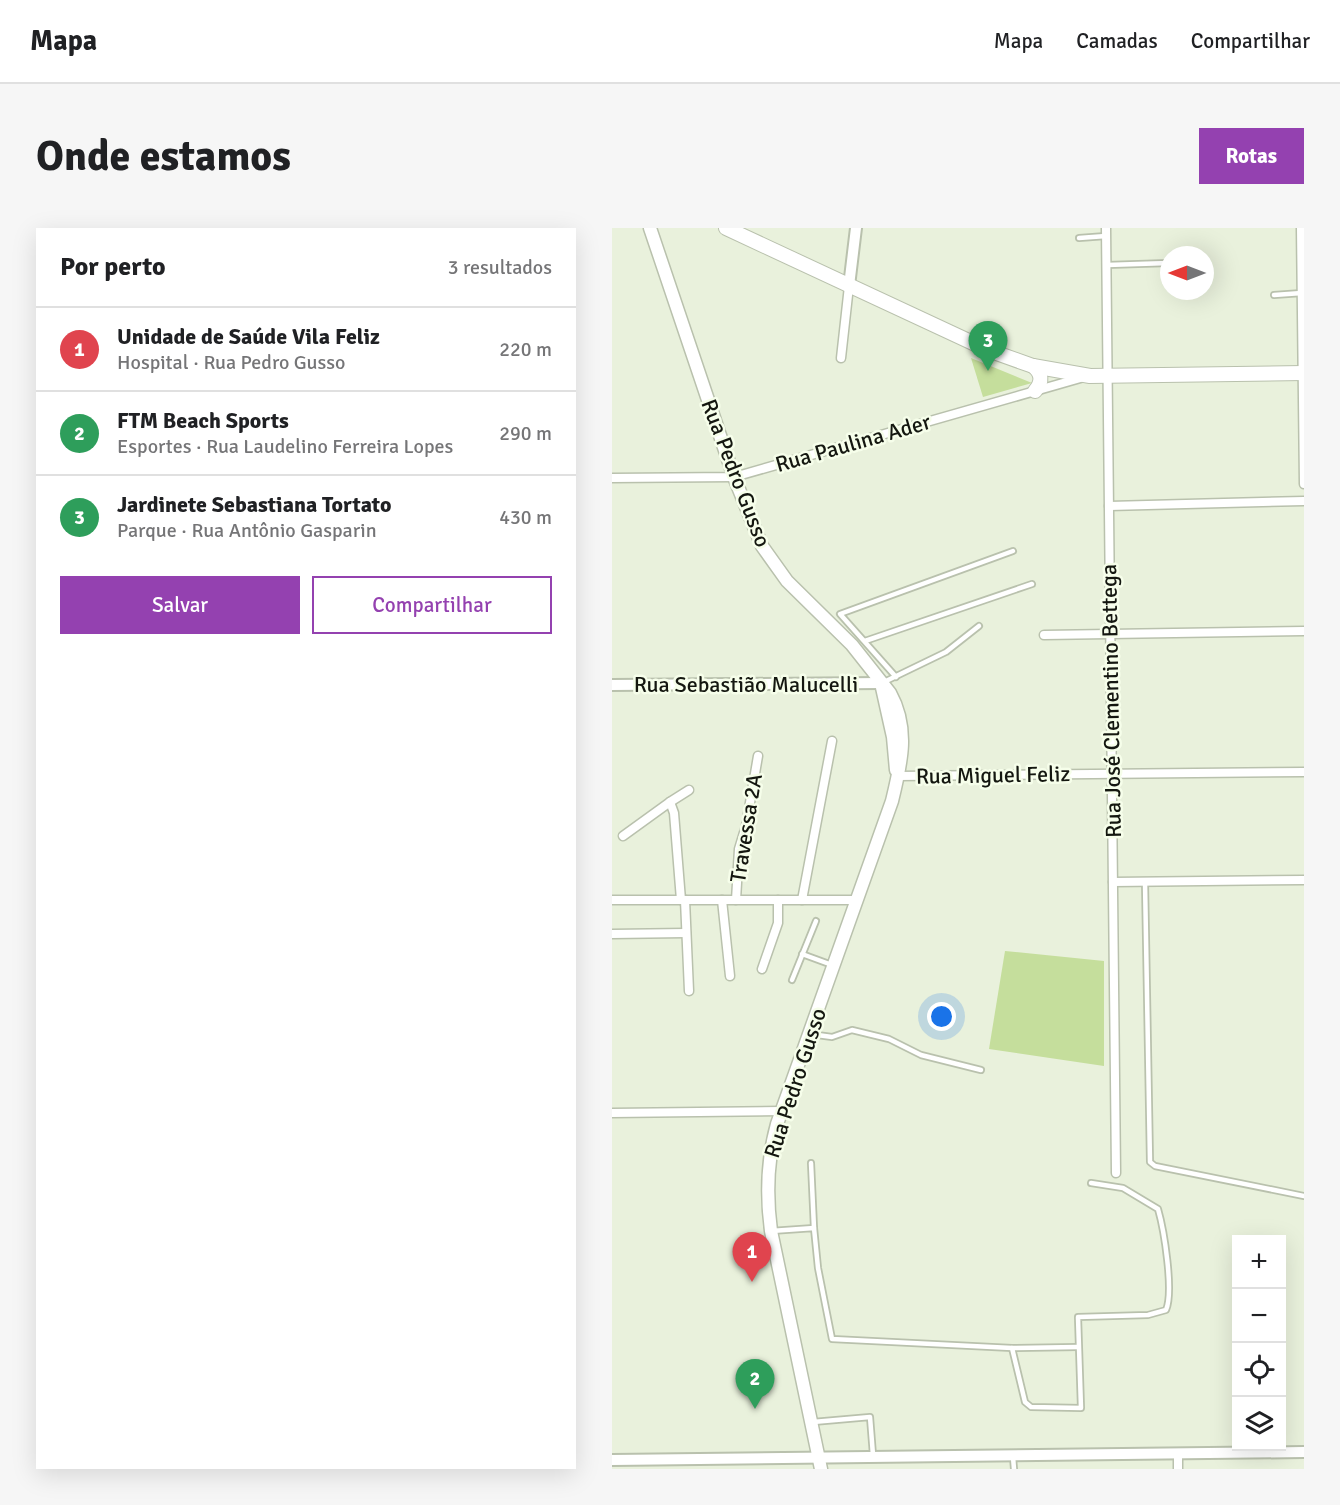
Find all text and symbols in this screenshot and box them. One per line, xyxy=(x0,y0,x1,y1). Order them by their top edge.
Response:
text: Mapa xyxy=(30,24,97,58)
text: Mapa xyxy=(994,28,1043,54)
text: Camadas xyxy=(1076,28,1158,54)
text: Compartilhar xyxy=(1191,28,1310,54)
button: Rotas xyxy=(1199,128,1304,184)
text: Onde estamos xyxy=(36,131,291,182)
north arrow xyxy=(1160,246,1214,300)
text: Por perto xyxy=(60,251,166,283)
text: 3 resultados xyxy=(448,255,552,280)
pin: 3 xyxy=(968,322,1007,371)
text: Unidade de Saúde Vila Feliz xyxy=(117,323,380,350)
text: 1 xyxy=(74,337,85,362)
text: 220 m xyxy=(499,337,552,362)
text: Hospital · Rua Pedro Gusso xyxy=(117,350,345,375)
street label: Rua Pedro Gusso xyxy=(695,395,777,551)
text: FTM Beach Sports xyxy=(117,407,289,434)
street label: Rua Paulina Ader xyxy=(772,408,934,478)
text: 2 xyxy=(74,421,85,446)
text: 290 m xyxy=(499,421,552,446)
text: Esportes · Rua Laudelino Ferreira Lopes xyxy=(117,434,453,459)
text: Jardinete Sebastiana Tortato xyxy=(117,491,391,518)
text: 3 xyxy=(74,505,85,530)
text: 430 m xyxy=(499,505,552,530)
text: Parque · Rua Antônio Gasparin xyxy=(117,518,377,543)
street label: Rua José Clementino Bettega xyxy=(1095,564,1127,838)
button: Salvar xyxy=(60,576,300,634)
button: Compartilhar xyxy=(312,576,552,634)
street label: Rua Sebastião Malucelli xyxy=(634,671,858,698)
street label: Rua Miguel Feliz xyxy=(916,760,1071,790)
street label: Travessa 2A xyxy=(724,771,768,884)
your location xyxy=(927,1002,956,1031)
street label: Rua Pedro Gusso xyxy=(758,1005,832,1161)
pin: 1 xyxy=(732,1232,772,1282)
map controls xyxy=(1232,1235,1286,1451)
button: + xyxy=(1232,1235,1286,1289)
button: − xyxy=(1232,1289,1286,1343)
button: locate xyxy=(1232,1343,1286,1397)
pin: 2 xyxy=(736,1360,774,1409)
button: layers xyxy=(1232,1397,1286,1451)

